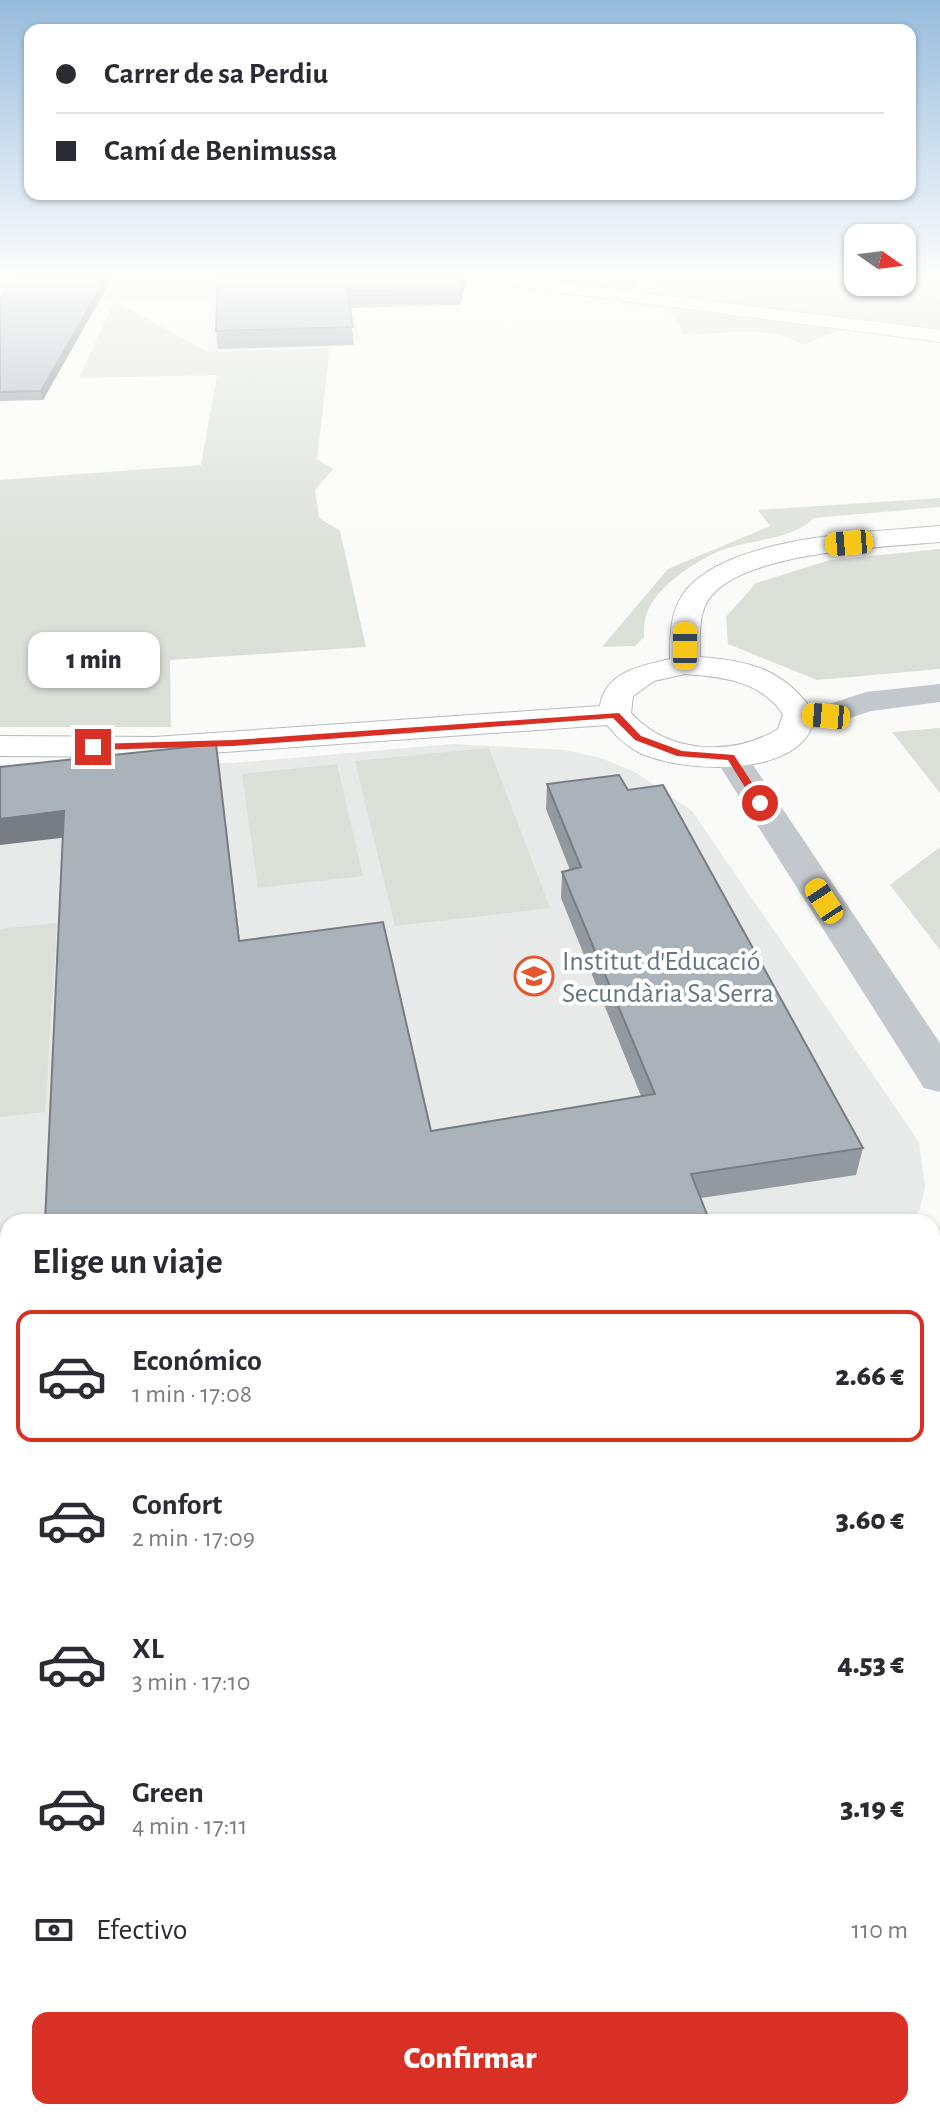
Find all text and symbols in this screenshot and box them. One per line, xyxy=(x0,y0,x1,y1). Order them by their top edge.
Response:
text: Carrer de sa Perdiu xyxy=(104,59,328,89)
text: Camí de Benimussa xyxy=(104,136,337,166)
north arrow xyxy=(844,224,916,296)
map controls xyxy=(844,224,916,296)
car xyxy=(824,529,874,557)
car xyxy=(673,622,697,670)
callout: 1 min xyxy=(27,631,159,687)
text: 1 min xyxy=(66,647,122,673)
car xyxy=(801,702,851,730)
route end xyxy=(75,729,111,765)
route start xyxy=(742,785,778,821)
car xyxy=(801,874,847,928)
place label: Institut d'Educació Secundària Sa Serra xyxy=(562,948,774,1008)
school or university icon: Institut d'Educació Secundària Sa Serra xyxy=(513,955,555,997)
text: Elige un viaje xyxy=(32,1244,223,1280)
icon: car xyxy=(36,1340,108,1412)
text: Económico xyxy=(132,1346,262,1376)
text: 2.66 € xyxy=(835,1361,904,1391)
text: 1 min · 17:08 xyxy=(132,1381,252,1407)
icon: car xyxy=(36,1484,108,1556)
text: Confort xyxy=(132,1490,222,1520)
text: 3.60 € xyxy=(836,1505,904,1535)
text: 2 min · 17:09 xyxy=(132,1525,255,1551)
icon: car xyxy=(36,1628,108,1700)
text: XL xyxy=(132,1634,164,1664)
text: 4.53 € xyxy=(837,1649,904,1679)
text: 3 min · 17:10 xyxy=(132,1669,250,1695)
icon: car xyxy=(36,1772,108,1844)
text: Green xyxy=(132,1778,204,1808)
text: 3.19 € xyxy=(840,1793,904,1823)
text: 4 min · 17:11 xyxy=(132,1813,247,1839)
icon: cash xyxy=(32,1908,76,1952)
text: Efectivo xyxy=(96,1915,188,1945)
text: 110 m xyxy=(851,1917,908,1943)
button: Confirmar xyxy=(32,2012,908,2104)

